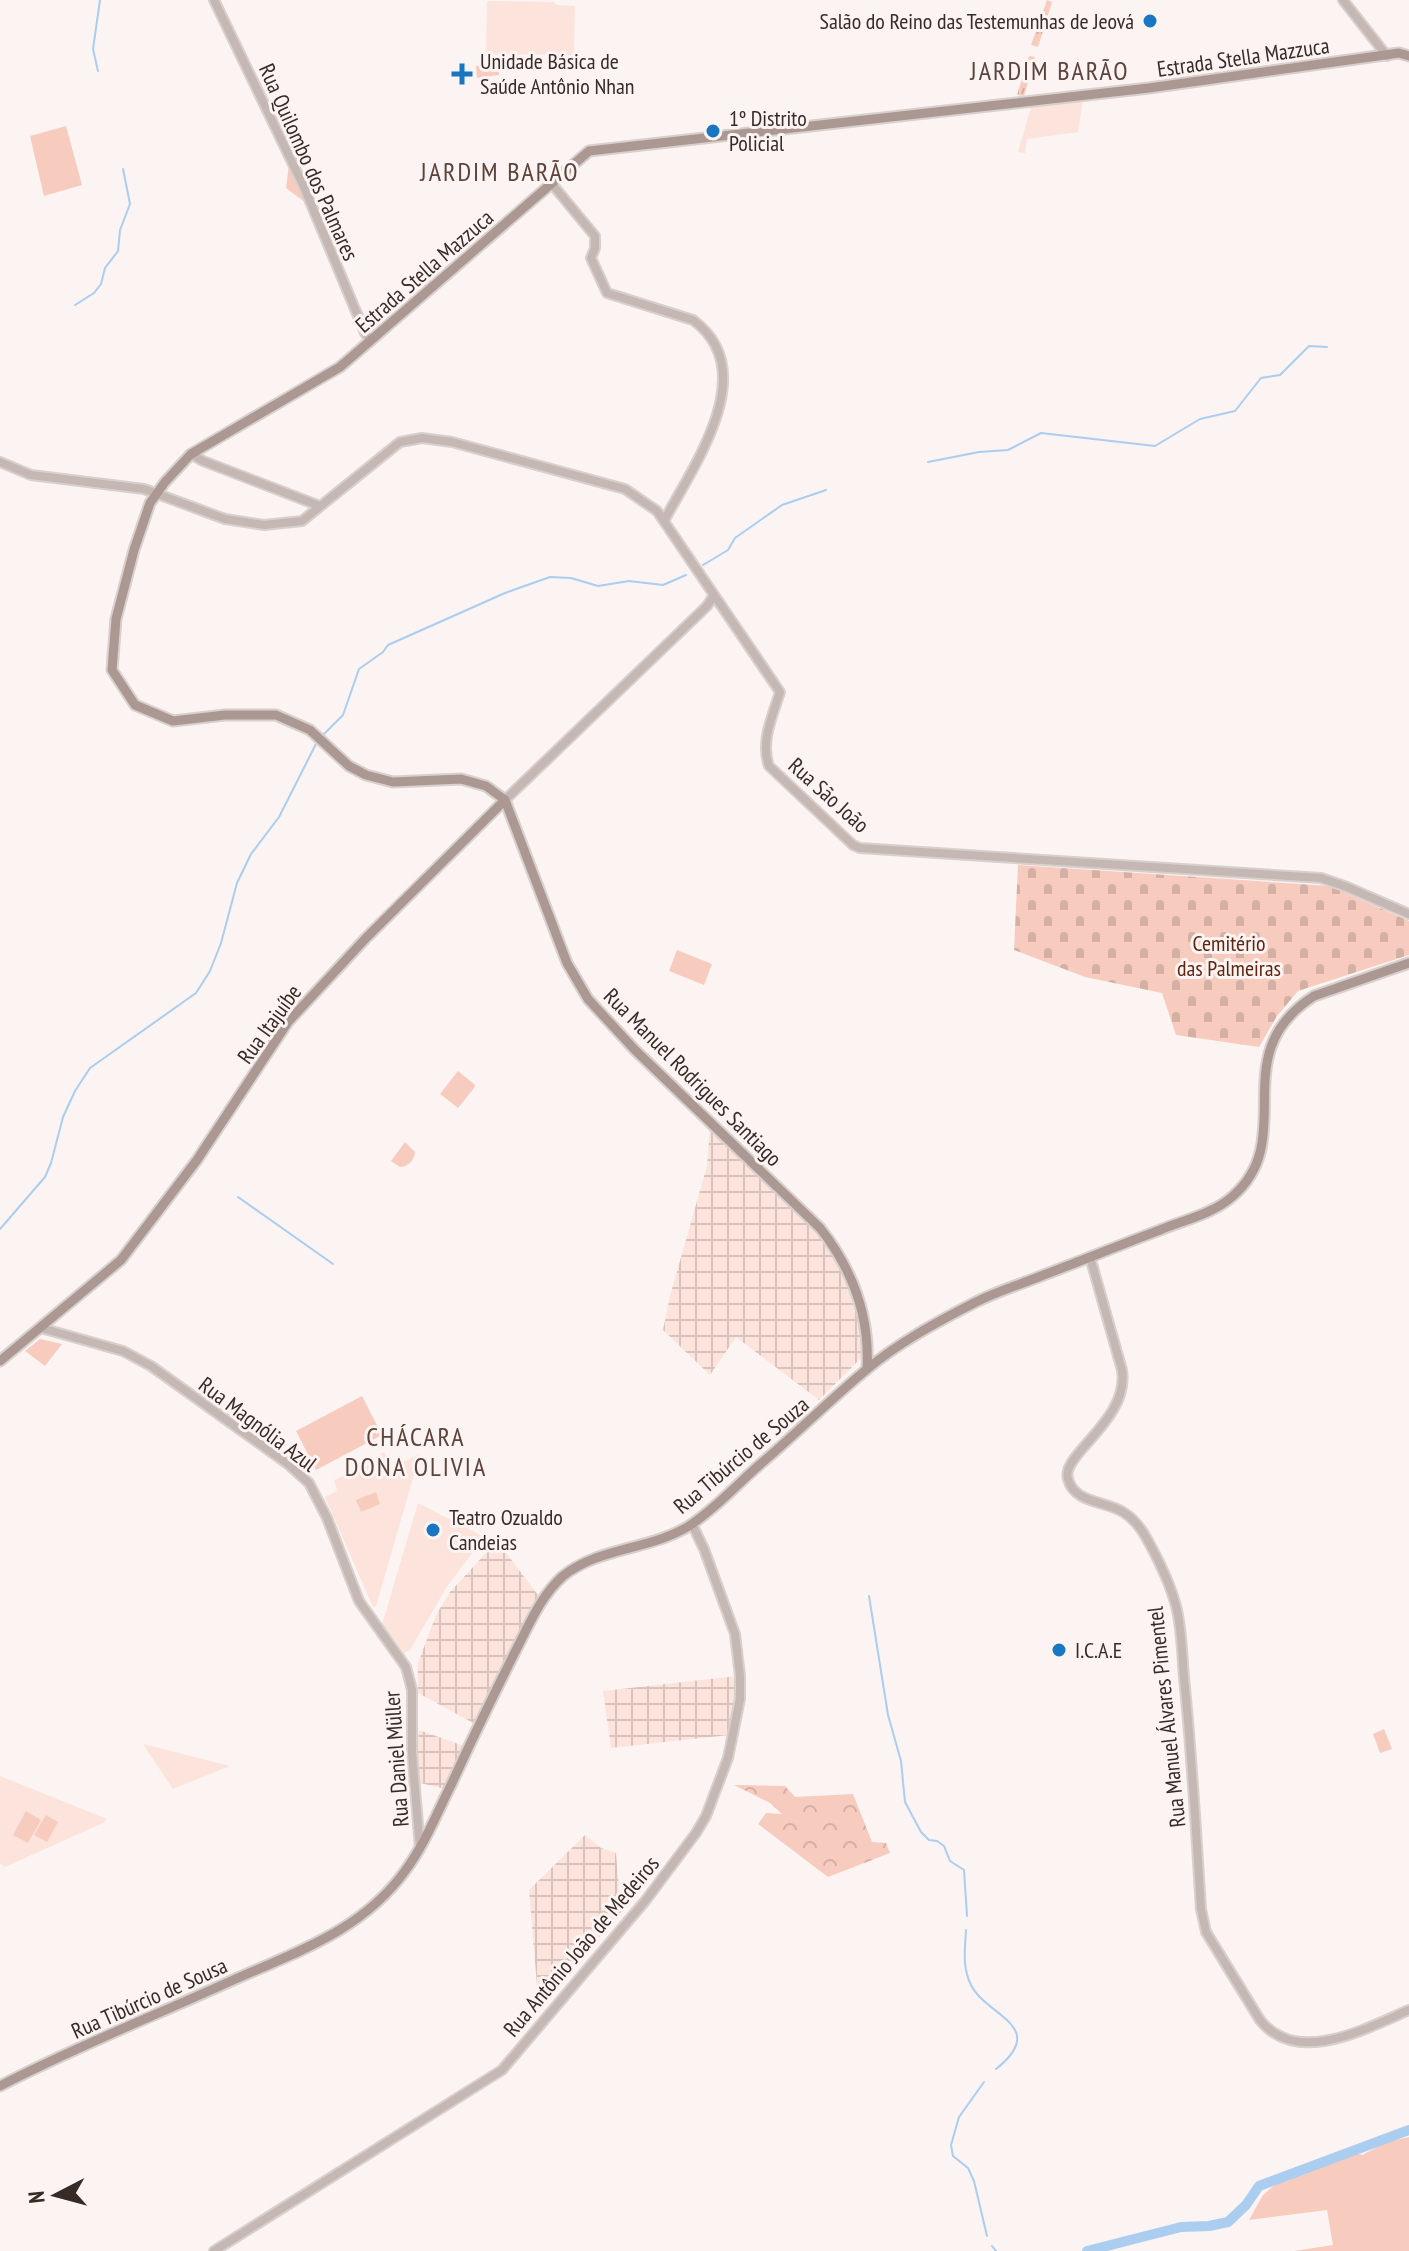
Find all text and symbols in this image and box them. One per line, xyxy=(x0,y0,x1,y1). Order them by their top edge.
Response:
place label: Salão do Reino das Testemunhas de Jeová xyxy=(819,7,1134,35)
marker: Salão do Reino das Testemunhas de Jeová xyxy=(1141,12,1159,30)
street label: Estrada Stella Mazzuca xyxy=(1155,31,1331,83)
place label: Unidade Básica de Saúde Antônio Nhan xyxy=(480,47,634,100)
district label: JARDIM BARÃO xyxy=(969,54,1130,87)
street label: Rua Quilombo dos Palmares xyxy=(253,59,365,265)
marker: Unidade Básica de Saúde Antônio Nhan xyxy=(451,63,473,85)
place label: 1º Distrito Policial xyxy=(729,104,807,157)
marker: 1º Distrito Policial xyxy=(704,122,722,140)
district label: JARDIM BARÃO xyxy=(419,155,580,188)
street label: Estrada Stella Mazzuca xyxy=(349,203,499,339)
street label: Rua São João xyxy=(783,751,875,839)
park label: Cemitério das Palmeiras xyxy=(1177,929,1281,982)
street label: Rua Itajuíbe xyxy=(231,979,307,1069)
street label: Rua Manuel Rodrigues Santiago xyxy=(598,982,788,1172)
street label: Rua Magnólia Azul xyxy=(193,1371,323,1478)
street label: Rua Tibúrcio de Souza xyxy=(668,1390,814,1520)
district label: CHÁCARA DONA OLIVIA xyxy=(345,1420,487,1483)
place label: Teatro Ozualdo Candeias xyxy=(449,1503,563,1556)
marker: Teatro Ozualdo Candeias xyxy=(424,1521,442,1539)
street label: Rua Manuel Álvares Pimentel xyxy=(1140,1604,1192,1829)
place label: I.C.A.E xyxy=(1075,1636,1122,1664)
marker: I.C.A.E xyxy=(1050,1641,1068,1659)
street label: Rua Daniel Müller xyxy=(377,1690,415,1828)
street label: Rua Antônio João de Medeiros xyxy=(497,1850,665,2042)
street label: Rua Tibúrcio de Sousa xyxy=(67,1951,231,2045)
north arrow xyxy=(16,2155,96,2235)
text: N xyxy=(22,2190,51,2204)

